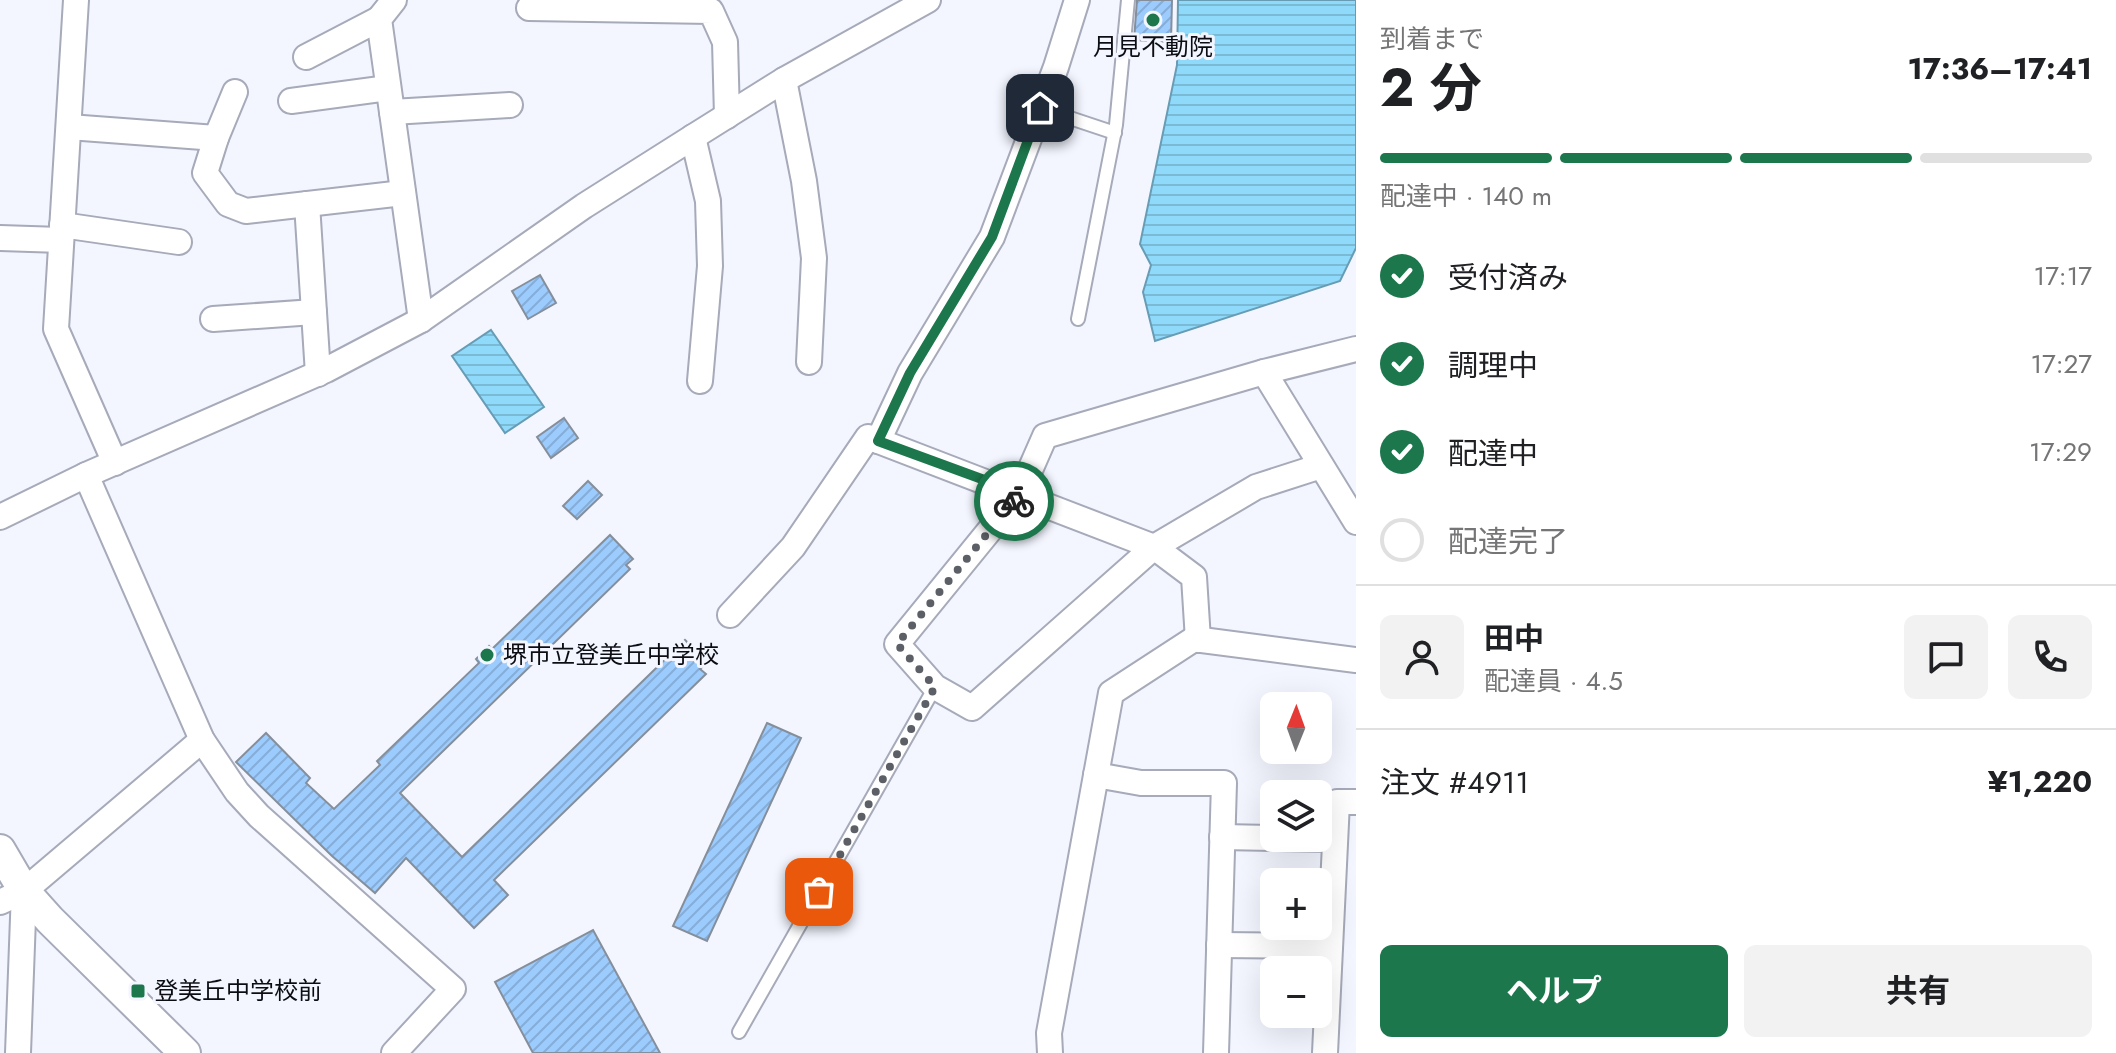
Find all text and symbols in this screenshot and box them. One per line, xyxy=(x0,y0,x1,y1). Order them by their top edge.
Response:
marker: 月見不動院 xyxy=(1144,11,1162,29)
text: 到着まで xyxy=(1380,20,1484,58)
place label: 月見不動院 xyxy=(1093,29,1213,64)
text: 17:36–17:41 xyxy=(1908,47,2092,90)
text: 2 分 xyxy=(1380,50,1482,126)
pin xyxy=(1006,74,1074,142)
icon: home xyxy=(1018,86,1062,130)
text: 配達中 · 140 m xyxy=(1380,177,1552,215)
icon: check xyxy=(1380,254,1424,298)
text: 受付済み xyxy=(1448,256,1568,299)
text: 17:17 xyxy=(2033,257,2092,295)
icon: check xyxy=(1380,342,1424,386)
text: 調理中 xyxy=(1448,344,1538,387)
text: 17:27 xyxy=(2030,345,2092,383)
icon: check xyxy=(1380,430,1424,474)
text: 配達中 xyxy=(1448,432,1538,475)
text: 17:29 xyxy=(2029,433,2092,471)
courier xyxy=(974,461,1054,541)
icon: bike xyxy=(992,479,1036,523)
text: 配達完了 xyxy=(1448,520,1568,563)
button: person xyxy=(1380,615,1464,699)
button: chat xyxy=(1904,615,1988,699)
button: phone xyxy=(2008,615,2092,699)
text: 田中 xyxy=(1484,617,1544,660)
place label: 堺市立登美丘中学校 xyxy=(503,637,719,672)
marker: 堺市立登美丘中学校 xyxy=(478,646,496,664)
text: 配達員 · 4.5 xyxy=(1484,662,1623,700)
north arrow xyxy=(1260,692,1332,764)
map controls xyxy=(1260,692,1332,1028)
text: ¥1,220 xyxy=(1988,760,2092,803)
text: 注文 #4911 xyxy=(1380,761,1529,804)
button: layers xyxy=(1260,780,1332,852)
pin xyxy=(785,858,853,926)
button: + xyxy=(1260,868,1332,940)
icon: bag xyxy=(797,870,841,914)
button: ヘルプ xyxy=(1380,945,1728,1037)
button: 共有 xyxy=(1744,945,2092,1037)
button: − xyxy=(1260,956,1332,1028)
place label: 登美丘中学校前 xyxy=(154,973,322,1008)
marker: 登美丘中学校前 xyxy=(129,982,147,1000)

